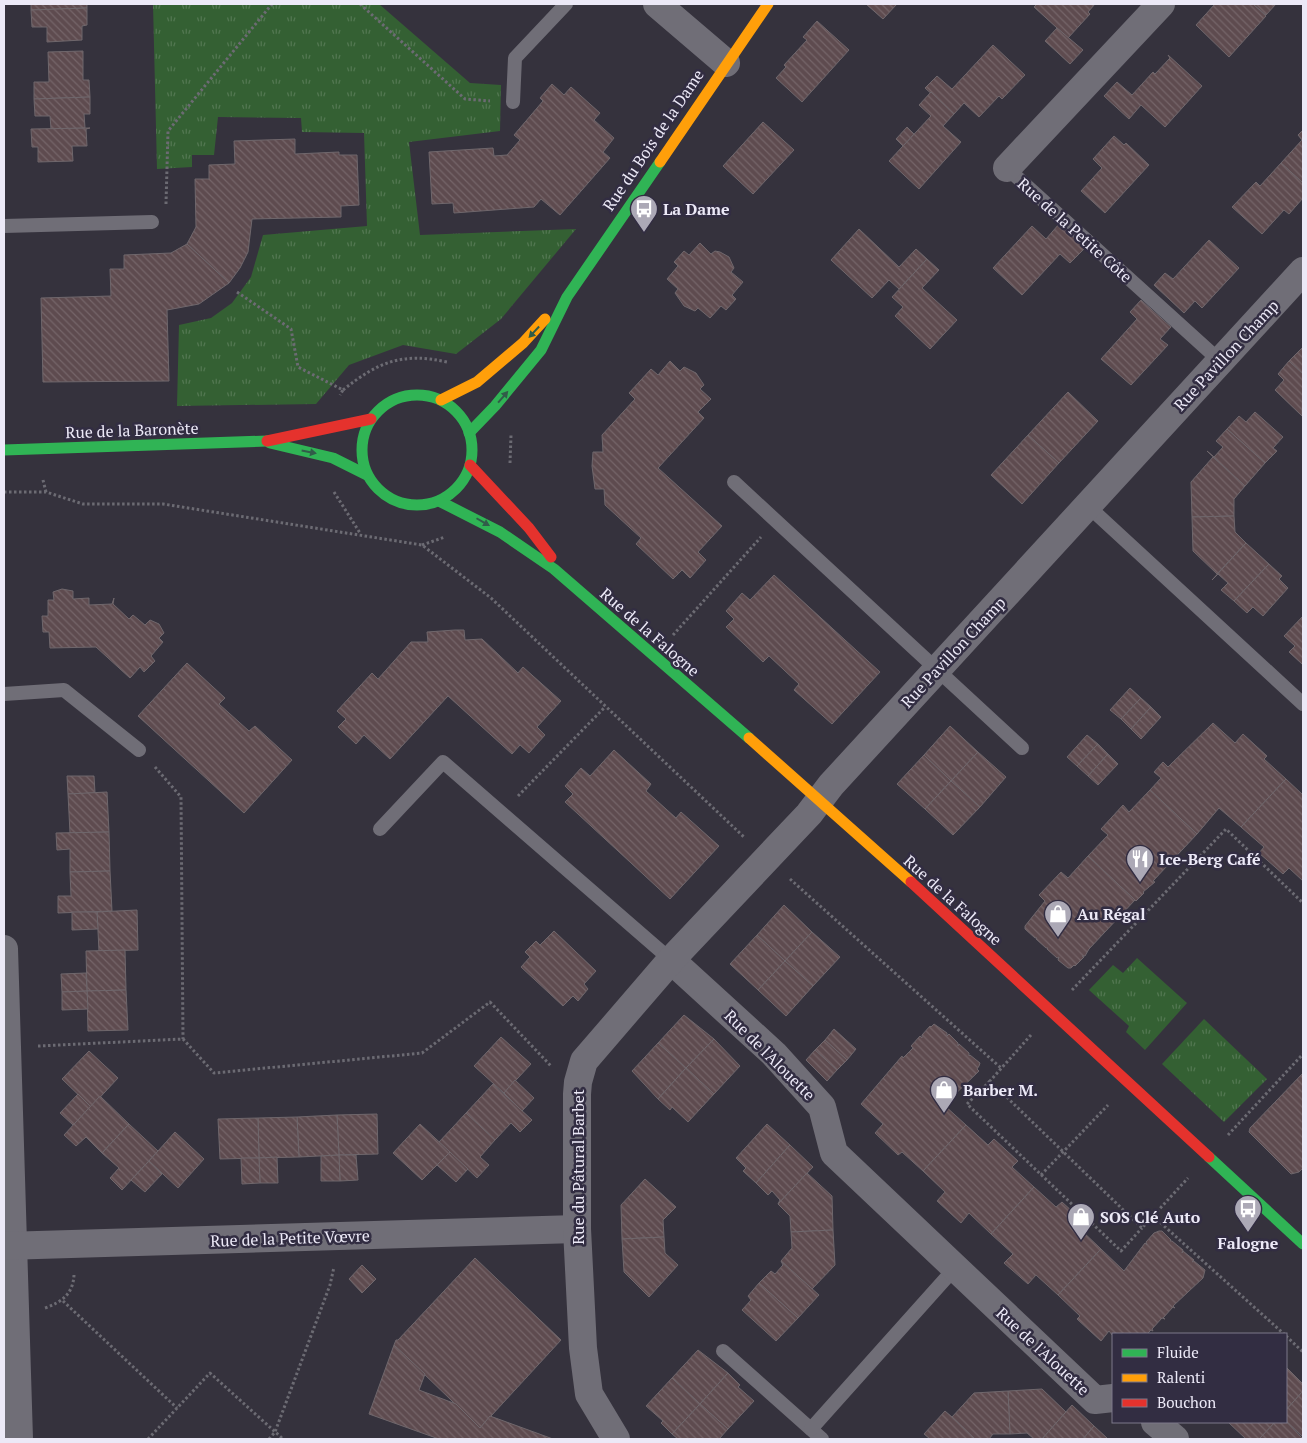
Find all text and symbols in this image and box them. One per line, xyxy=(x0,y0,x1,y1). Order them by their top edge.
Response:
street label: Rue du Bois de la Dame xyxy=(597,65,709,215)
street label: Rue de la Petite Côte xyxy=(1013,173,1137,287)
bus stop icon: La Dame xyxy=(629,194,659,233)
place label: La Dame xyxy=(663,198,730,220)
street label: Rue Pavillon Champ xyxy=(1169,295,1283,415)
one-way arrow xyxy=(528,326,540,338)
one-way arrow xyxy=(497,392,509,404)
street label: Rue de la Baronète xyxy=(65,417,199,443)
one-way arrow xyxy=(302,448,318,456)
one-way arrow xyxy=(476,518,489,527)
street label: Rue de la Falogne xyxy=(595,583,705,681)
street label: Rue Pavillon Champ xyxy=(896,592,1010,712)
restaurant icon: Ice-Berg Café xyxy=(1125,844,1155,883)
place label: Ice-Berg Café xyxy=(1159,848,1261,870)
street label: Rue de la Falogne xyxy=(899,850,1007,950)
shop icon: Au Régal xyxy=(1043,899,1073,938)
place label: Au Régal xyxy=(1077,903,1146,925)
street label: Rue de l'Alouette xyxy=(720,1005,820,1105)
shop icon: Barber M. xyxy=(929,1075,959,1114)
place label: Barber M. xyxy=(963,1079,1038,1101)
street label: Rue du Pâtural Barbet xyxy=(567,1089,589,1245)
bus stop icon: Falogne xyxy=(1233,1194,1263,1233)
shop icon: SOS Clé Auto xyxy=(1066,1202,1096,1241)
place label: SOS Clé Auto xyxy=(1100,1206,1201,1228)
street label: Rue de la Petite Vœvre xyxy=(210,1224,370,1252)
place label: Falogne xyxy=(1218,1232,1279,1254)
street label: Rue de l'Alouette xyxy=(992,1302,1094,1400)
legend xyxy=(1112,1333,1287,1423)
text: Fluide xyxy=(1157,1342,1199,1362)
text: Ralenti xyxy=(1157,1367,1205,1387)
text: Bouchon xyxy=(1157,1392,1216,1412)

